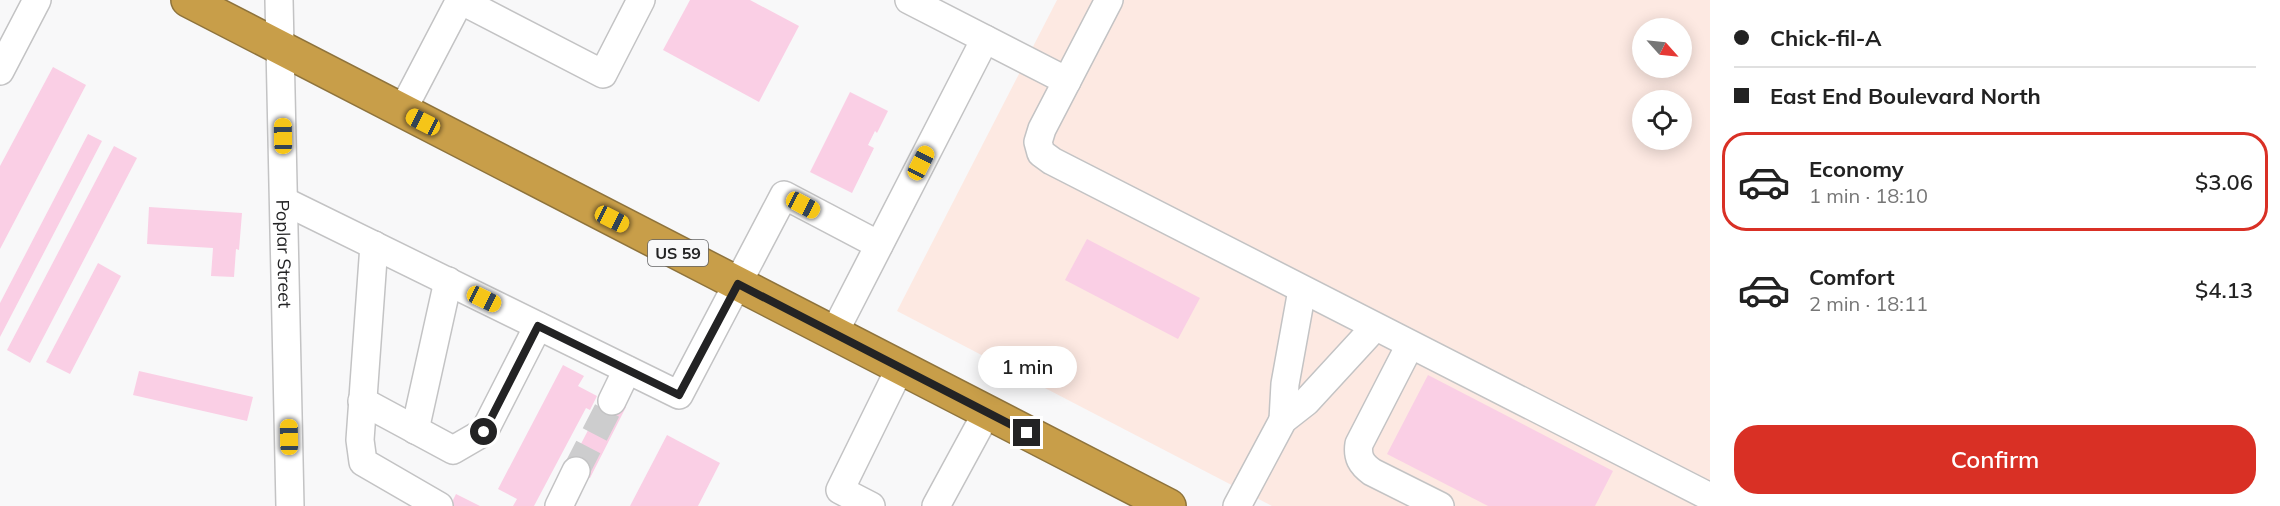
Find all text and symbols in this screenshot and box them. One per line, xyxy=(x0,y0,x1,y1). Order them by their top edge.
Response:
north arrow xyxy=(1632,18,1692,78)
map controls xyxy=(1632,18,1692,150)
text: Chick-fil-A xyxy=(1770,24,1882,52)
text: East End Boulevard North xyxy=(1770,82,2041,110)
button: locate xyxy=(1632,90,1692,150)
car xyxy=(403,106,443,138)
car xyxy=(274,118,292,154)
car xyxy=(905,143,937,183)
icon: car xyxy=(1737,155,1791,209)
text: Economy xyxy=(1809,155,1904,183)
text: $3.06 xyxy=(2195,168,2253,196)
text: 1 min · 18:10 xyxy=(1809,183,1928,208)
car xyxy=(783,189,823,221)
street label: Poplar Street xyxy=(272,199,297,308)
car xyxy=(592,203,632,235)
road number: US 59 xyxy=(648,240,708,266)
icon: car xyxy=(1737,263,1791,317)
text: Comfort xyxy=(1809,263,1895,291)
text: $4.13 xyxy=(2195,276,2253,304)
car xyxy=(464,283,504,315)
text: 2 min · 18:11 xyxy=(1809,291,1928,316)
callout: 1 min xyxy=(978,346,1076,388)
text: 1 min xyxy=(1002,354,1053,379)
route start xyxy=(470,418,497,445)
car xyxy=(280,419,298,455)
route end xyxy=(1013,419,1040,446)
button: Confirm xyxy=(1734,425,2256,494)

